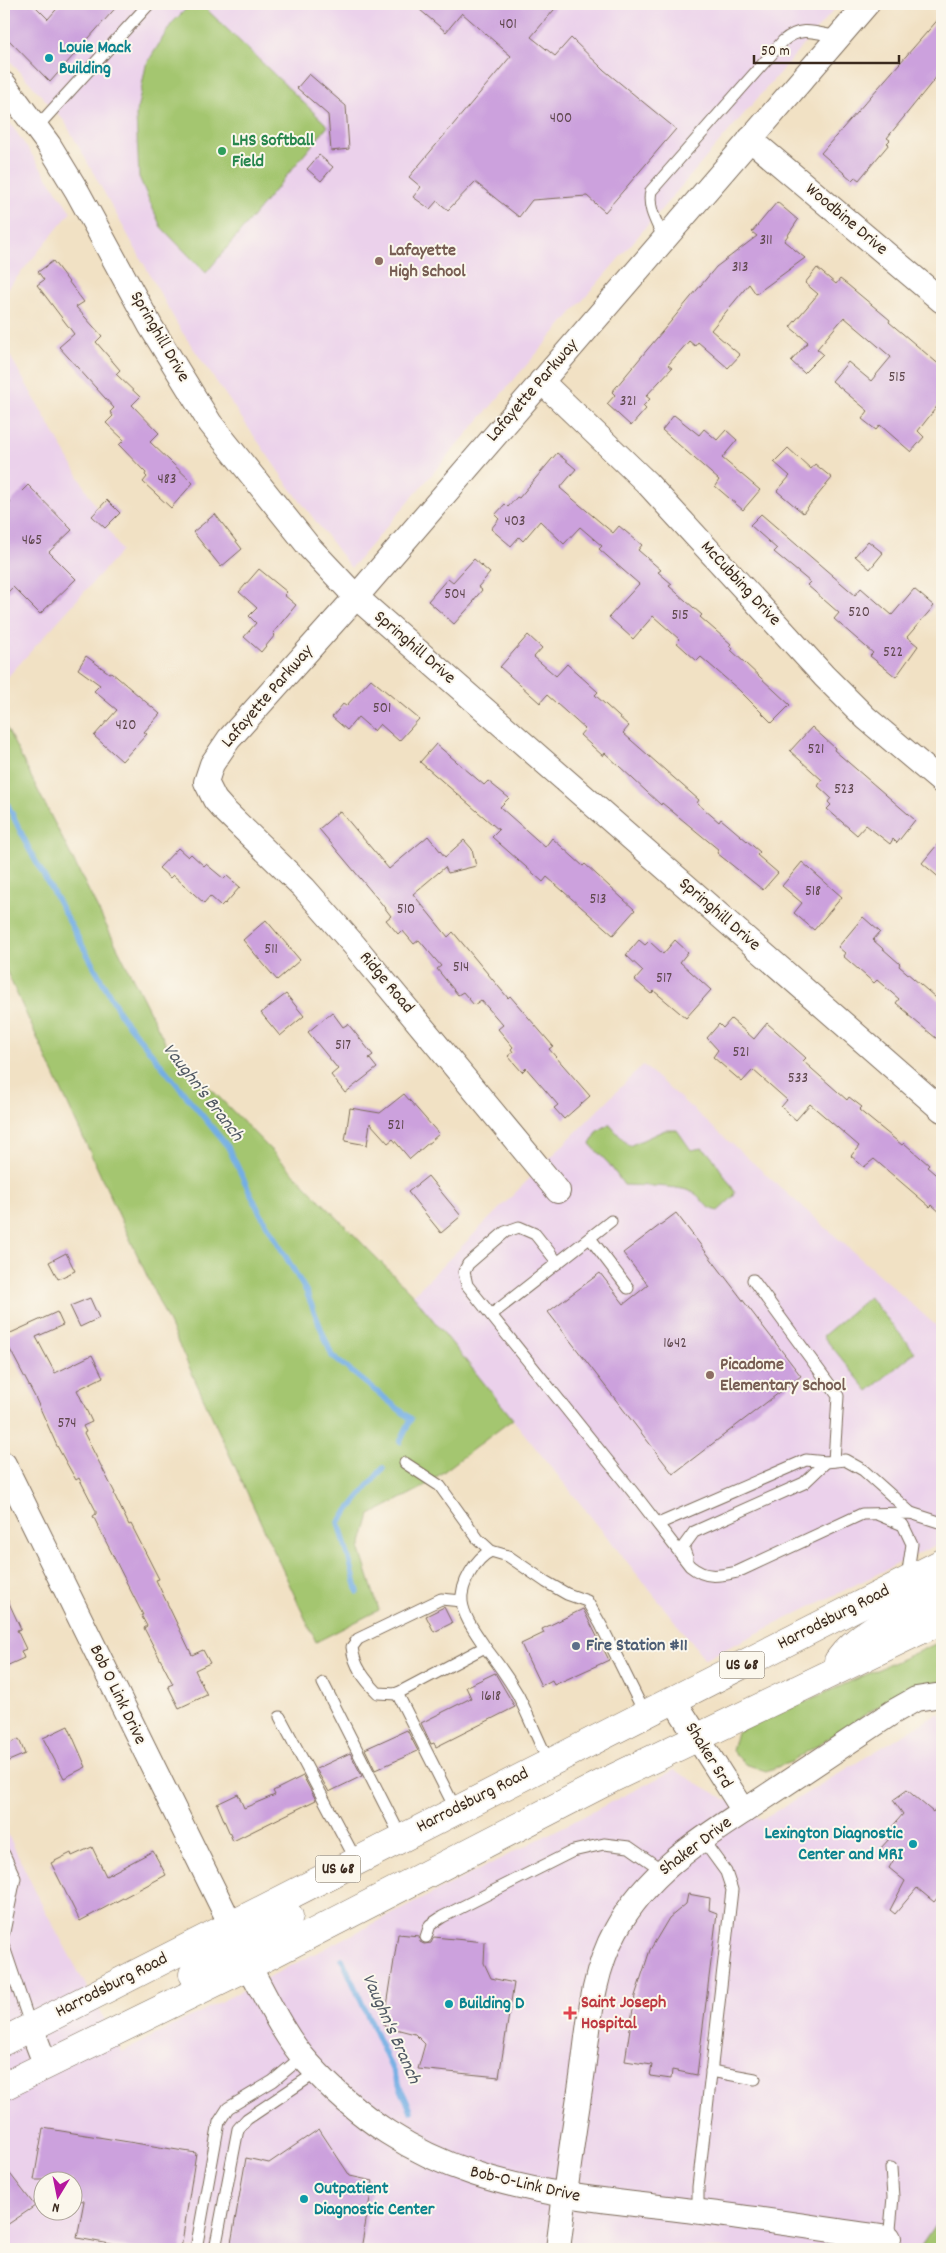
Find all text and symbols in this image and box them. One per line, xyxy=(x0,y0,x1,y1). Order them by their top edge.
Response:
house number: 401 xyxy=(499,14,517,36)
scale bar xyxy=(754,32,898,64)
place label: Louie Mack Building xyxy=(59,36,132,82)
text: 50 m xyxy=(761,41,790,63)
marker: Louie Mack Building xyxy=(43,52,55,64)
house number: 400 xyxy=(550,108,572,130)
place label: LHS Softball Field xyxy=(232,129,315,175)
marker: LHS Softball Field xyxy=(216,145,228,157)
street label: Woodbine Drive xyxy=(799,178,893,262)
house number: 311 xyxy=(759,230,773,252)
place label: Lafayette High School xyxy=(389,239,466,285)
marker: Lafayette High School xyxy=(373,255,385,267)
house number: 313 xyxy=(732,257,748,279)
street label: Springhill Drive xyxy=(123,287,195,387)
street label: Lafayette Parkway xyxy=(481,334,585,448)
house number: 515 xyxy=(888,367,906,389)
house number: 321 xyxy=(620,391,636,413)
house number: 483 xyxy=(158,469,176,491)
house number: 403 xyxy=(504,511,526,533)
house number: 465 xyxy=(22,530,42,552)
street label: McCubbing Drive xyxy=(694,536,786,632)
house number: 504 xyxy=(444,584,466,606)
house number: 520 xyxy=(848,602,870,624)
street label: Springhill Drive xyxy=(368,605,460,691)
house number: 515 xyxy=(671,605,689,627)
street label: Lafayette Parkway xyxy=(216,640,320,754)
house number: 522 xyxy=(883,642,903,664)
house number: 501 xyxy=(373,698,391,720)
house number: 420 xyxy=(116,715,136,737)
house number: 521 xyxy=(808,739,824,761)
house number: 523 xyxy=(834,779,854,801)
street label: Springhill Drive xyxy=(673,872,765,958)
house number: 518 xyxy=(805,881,821,903)
house number: 513 xyxy=(590,889,606,911)
house number: 510 xyxy=(397,899,415,921)
house number: 511 xyxy=(264,939,278,961)
street label: Ridge Road xyxy=(353,947,419,1019)
house number: 514 xyxy=(453,957,469,979)
house number: 517 xyxy=(656,968,672,990)
house number: 517 xyxy=(335,1035,351,1057)
water label: Vaughn's Branch xyxy=(155,1038,250,1149)
house number: 521 xyxy=(733,1042,749,1064)
house number: 533 xyxy=(788,1068,808,1090)
house number: 521 xyxy=(388,1115,404,1137)
house number: 1642 xyxy=(663,1333,687,1355)
place label: Picadome Elementary School xyxy=(720,1353,847,1399)
marker: Picadome Elementary School xyxy=(704,1369,716,1381)
house number: 574 xyxy=(58,1413,76,1435)
street label: Harrodsburg Road xyxy=(774,1579,894,1657)
place label: Fire Station #11 xyxy=(586,1634,688,1659)
marker: Fire Station #11 xyxy=(570,1640,582,1652)
street label: Bob O Link Drive xyxy=(82,1641,152,1749)
road number: US 68 xyxy=(720,1652,764,1678)
house number: 1618 xyxy=(481,1686,501,1708)
street label: Shaker Srd xyxy=(678,1718,738,1794)
street label: Harrodsburg Road xyxy=(413,1762,533,1840)
street label: Shaker Drive xyxy=(654,1811,738,1883)
place label: Lexington Diagnostic Center and MRI xyxy=(764,1822,903,1868)
marker: Lexington Diagnostic Center and MRI xyxy=(907,1838,919,1850)
road number: US 68 xyxy=(316,1856,360,1882)
street label: Harrodsburg Road xyxy=(52,1947,172,2025)
water label: Vaughn's Branch xyxy=(354,1970,427,2090)
place label: Saint Joseph Hospital xyxy=(581,1991,666,2037)
place label: Building D xyxy=(459,1992,525,2017)
marker: Building D xyxy=(443,1998,455,2010)
marker: Saint Joseph Hospital xyxy=(563,2006,577,2020)
street label: Bob-O-Link Drive xyxy=(468,2160,583,2210)
north arrow xyxy=(32,2170,82,2220)
place label: Outpatient Diagnostic Center xyxy=(314,2177,435,2223)
marker: Outpatient Diagnostic Center xyxy=(298,2193,310,2205)
text: N xyxy=(51,2196,61,2217)

